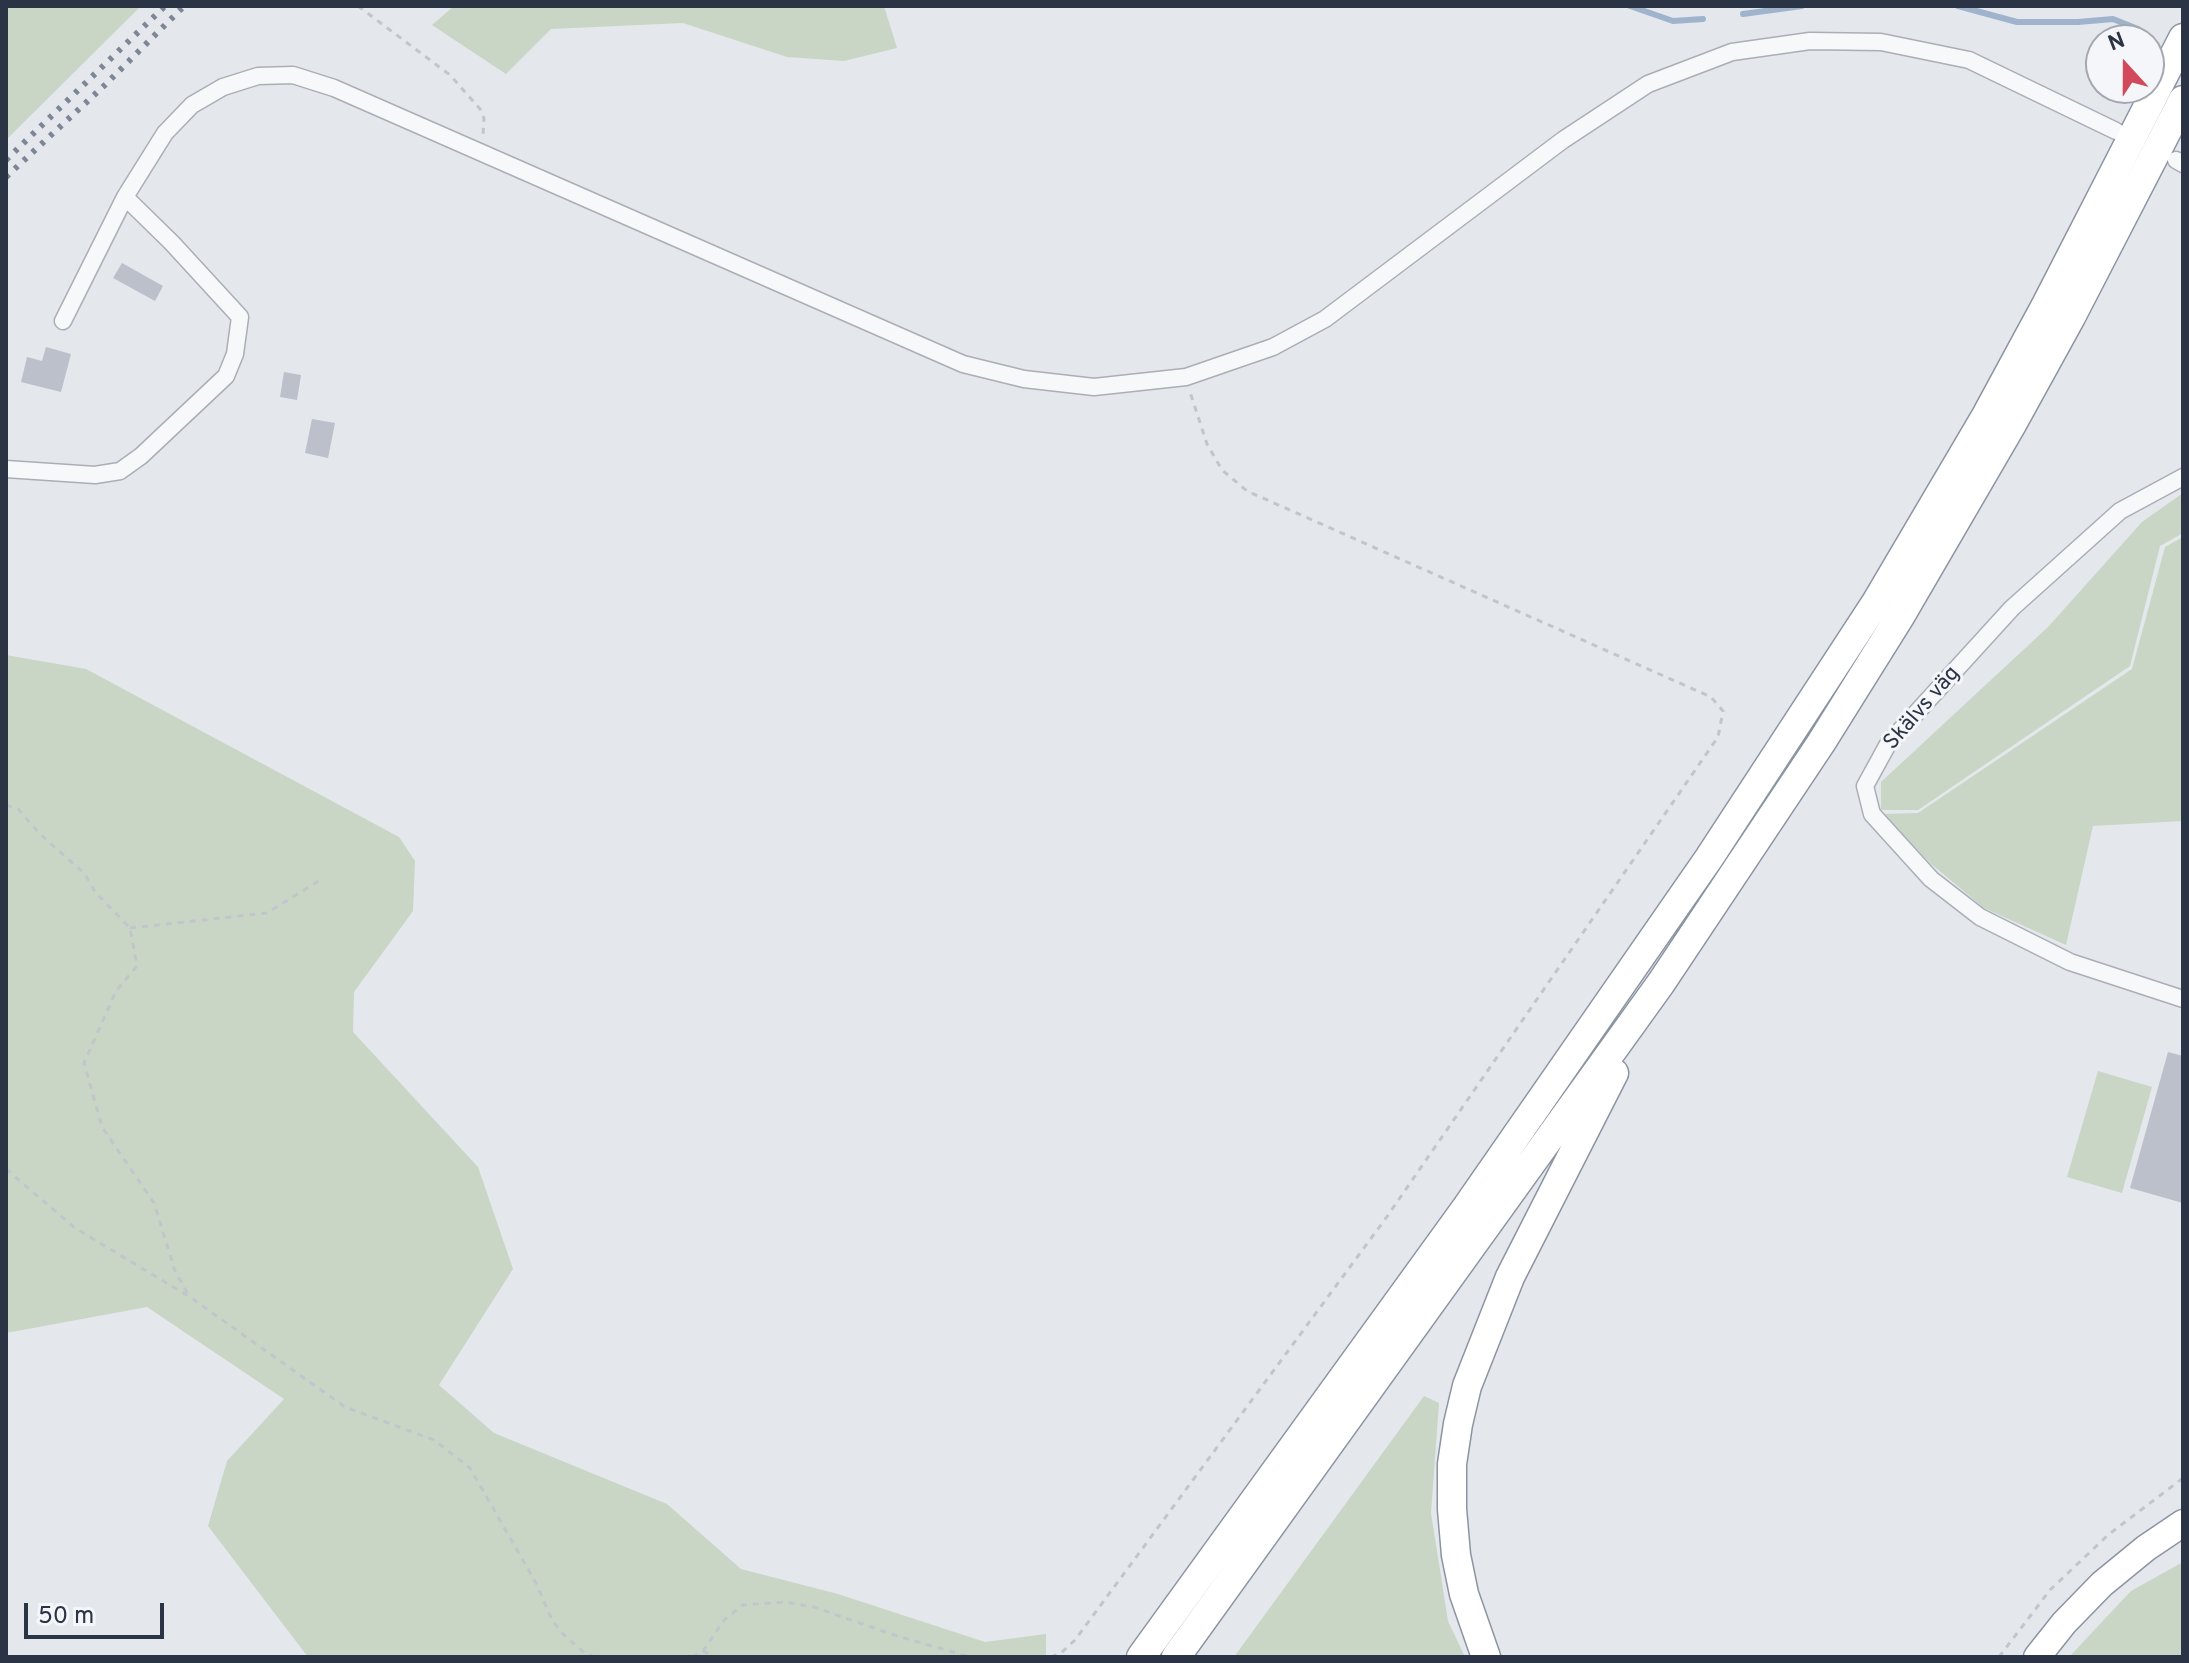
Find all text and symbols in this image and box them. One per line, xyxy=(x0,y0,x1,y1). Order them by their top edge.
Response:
north arrow xyxy=(2085,24,2165,104)
text: N xyxy=(2105,28,2129,58)
street label: Skälvs väg xyxy=(1879,662,1967,756)
scale bar xyxy=(28,1587,168,1637)
text: 50 m xyxy=(38,1602,94,1632)

